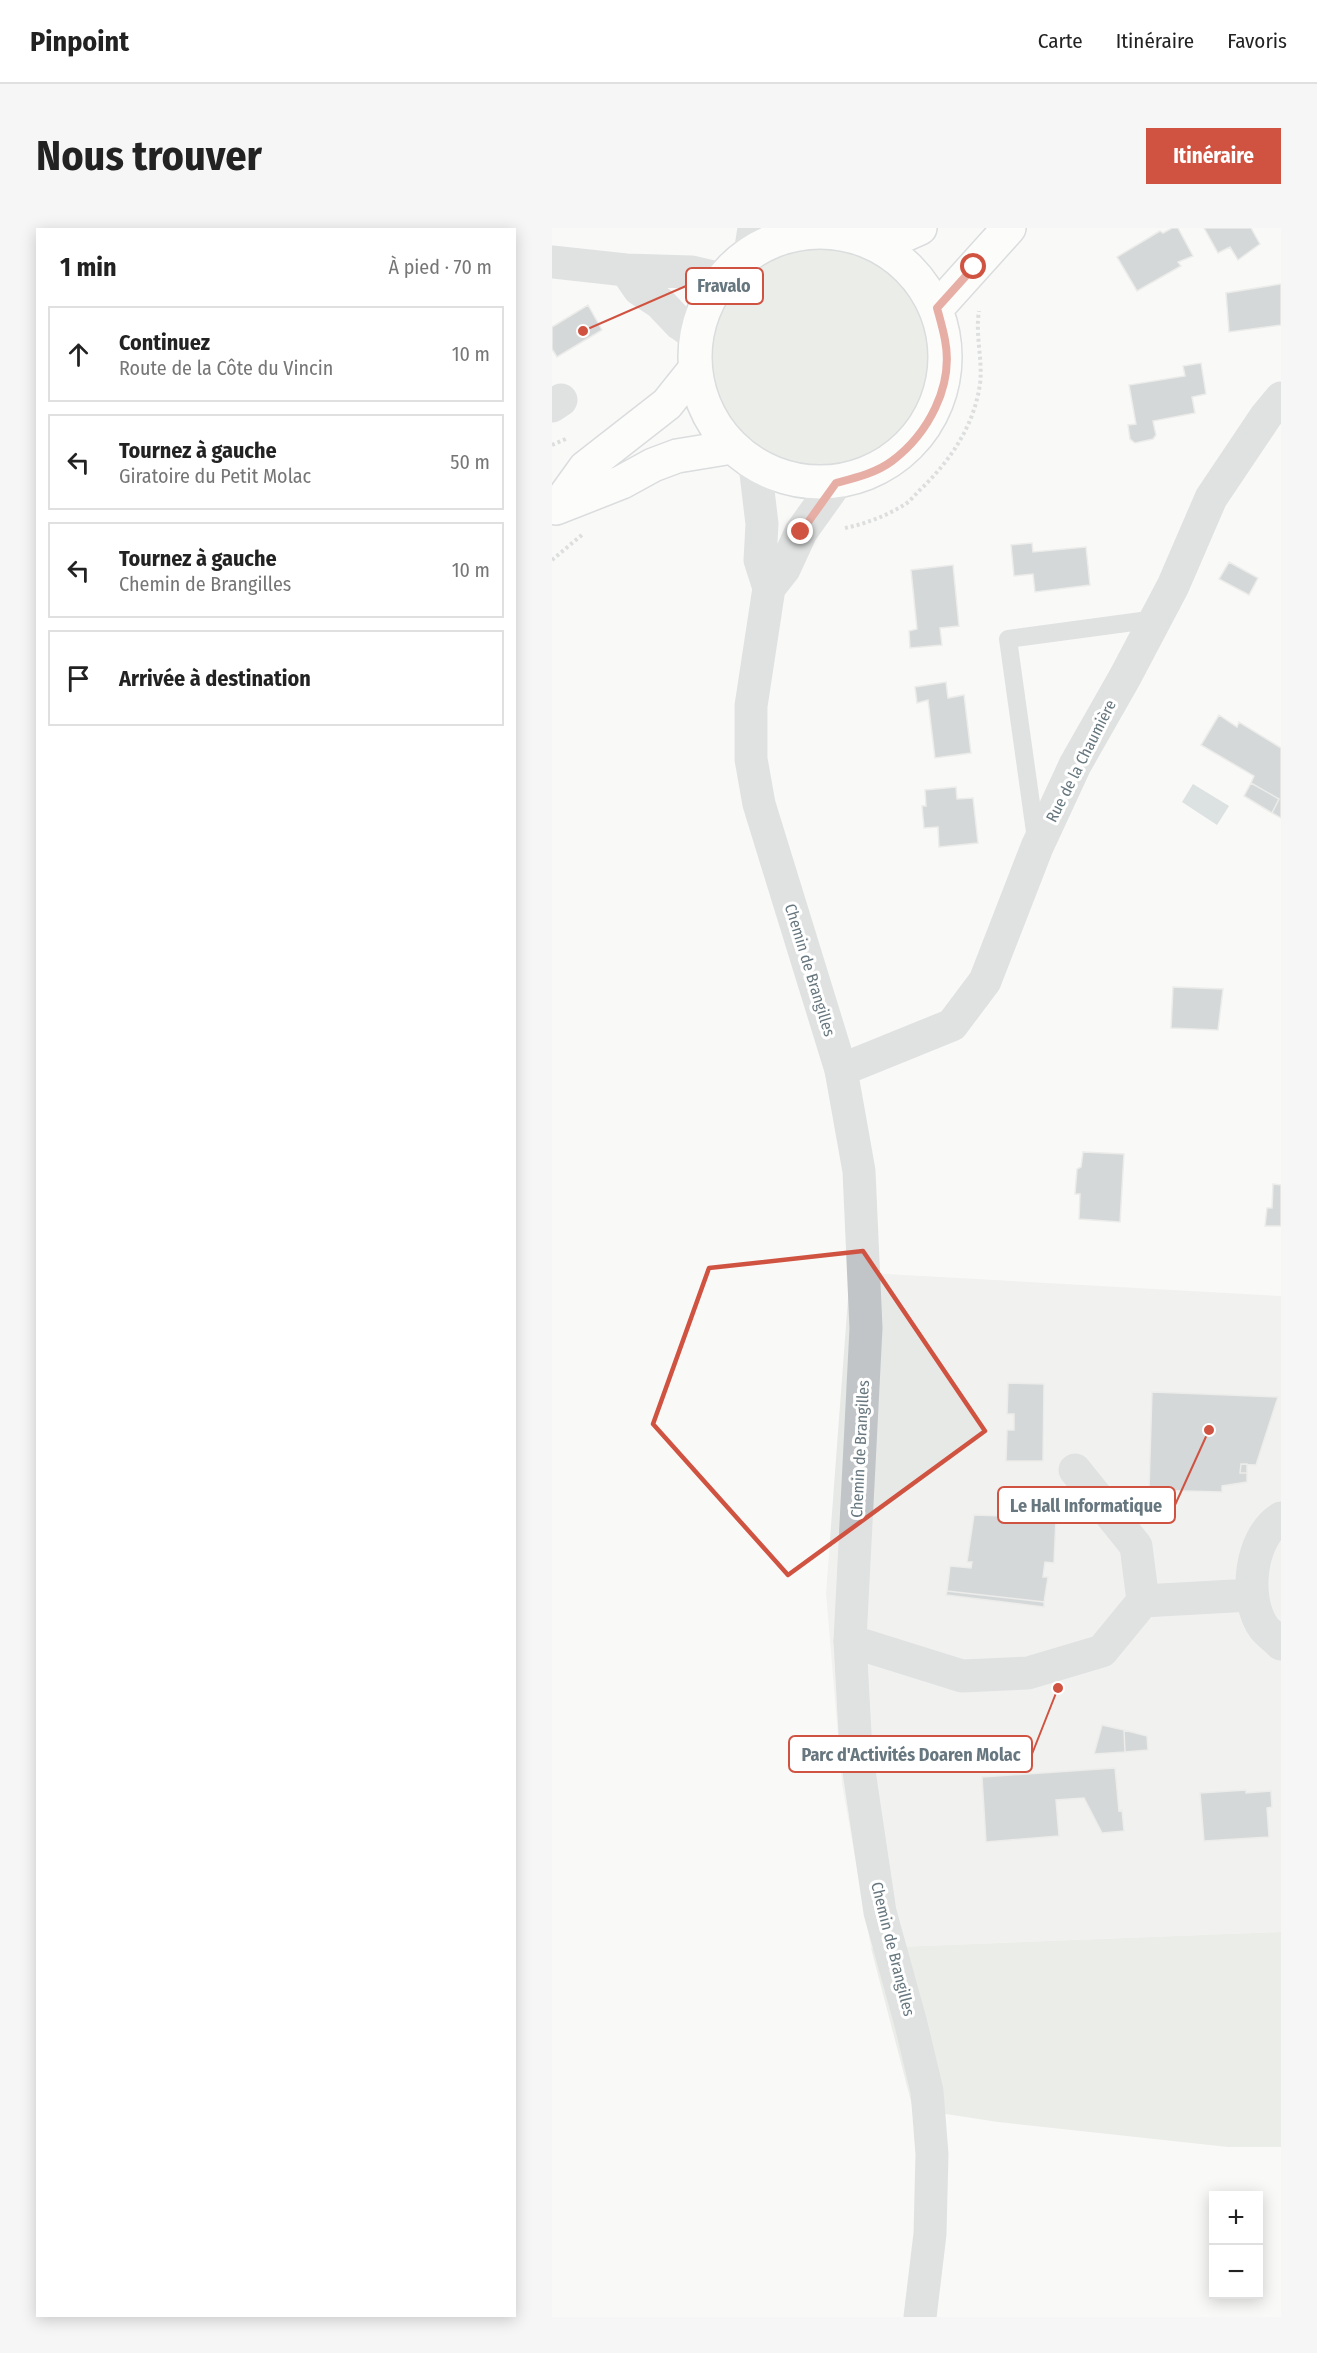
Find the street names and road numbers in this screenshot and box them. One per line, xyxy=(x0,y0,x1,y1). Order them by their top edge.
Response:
street label: Rue de la Chaumière xyxy=(1042,697,1120,825)
street label: Chemin de Brangilles xyxy=(781,901,839,1039)
street label: Chemin de Brangilles xyxy=(847,1380,873,1518)
street label: Chemin de Brangilles xyxy=(867,1880,919,2018)

